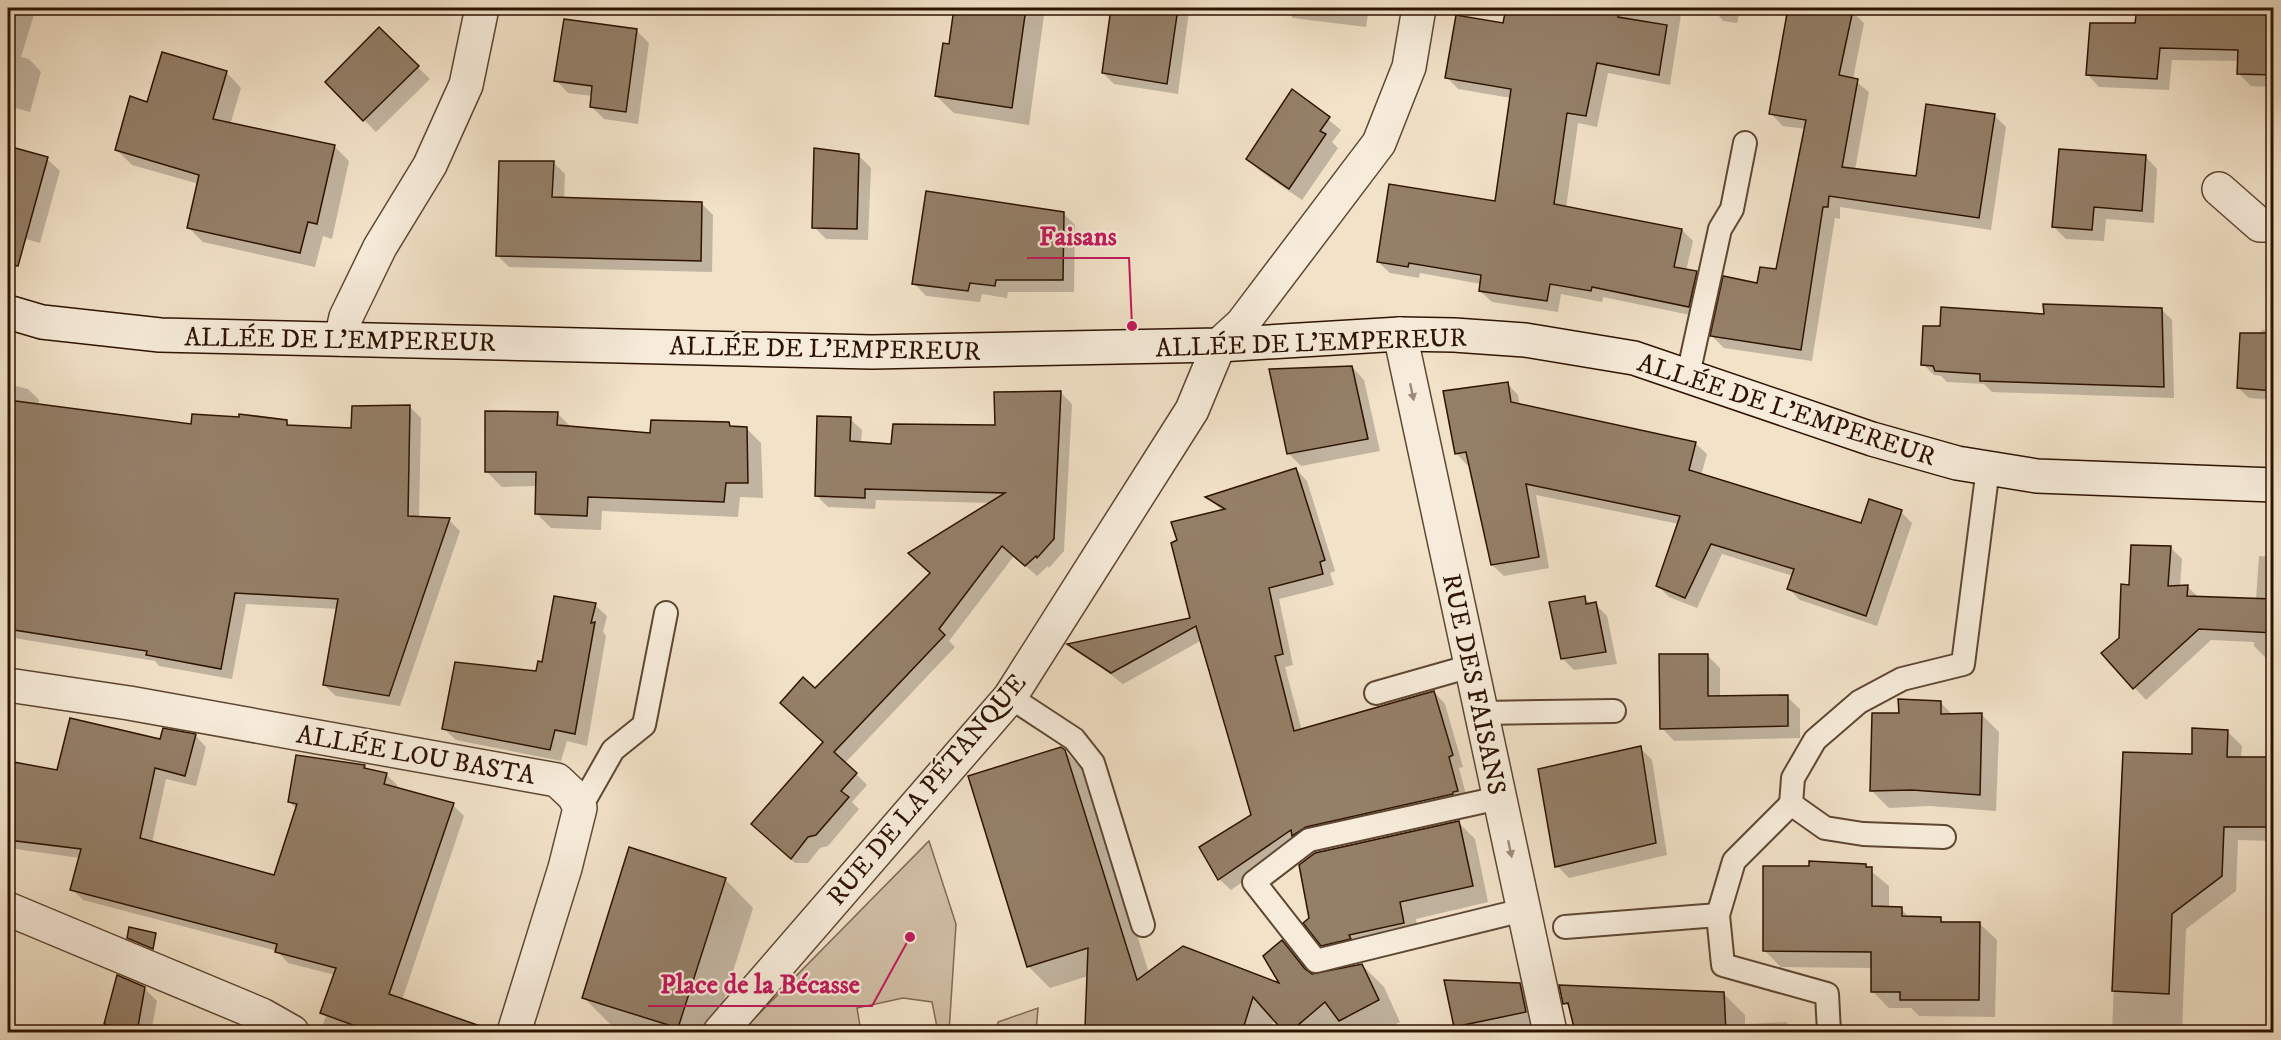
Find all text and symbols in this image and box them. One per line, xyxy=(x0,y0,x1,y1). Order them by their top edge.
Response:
callout: Faisans xyxy=(1027,213,1129,258)
text: Faisans xyxy=(1039,220,1117,254)
street label: ALLÉE DE L'EMPEREUR xyxy=(184,321,496,360)
street label: ALLÉE DE L'EMPEREUR xyxy=(1155,322,1467,365)
street label: ALLÉE DE L'EMPEREUR xyxy=(669,330,981,369)
street label: ALLÉE DE L'EMPEREUR xyxy=(1633,347,1940,474)
one-way arrow xyxy=(1408,382,1417,401)
street label: RUE DES FAISANS xyxy=(1434,571,1513,798)
street label: RUE DE LA PÉTANQUE xyxy=(820,667,1034,913)
street label: ALLÉE LOU BASTA xyxy=(294,718,538,793)
one-way arrow xyxy=(1506,840,1515,859)
callout: Place de la Bécasse xyxy=(648,961,872,1006)
text: Place de la Bécasse xyxy=(660,968,860,1002)

